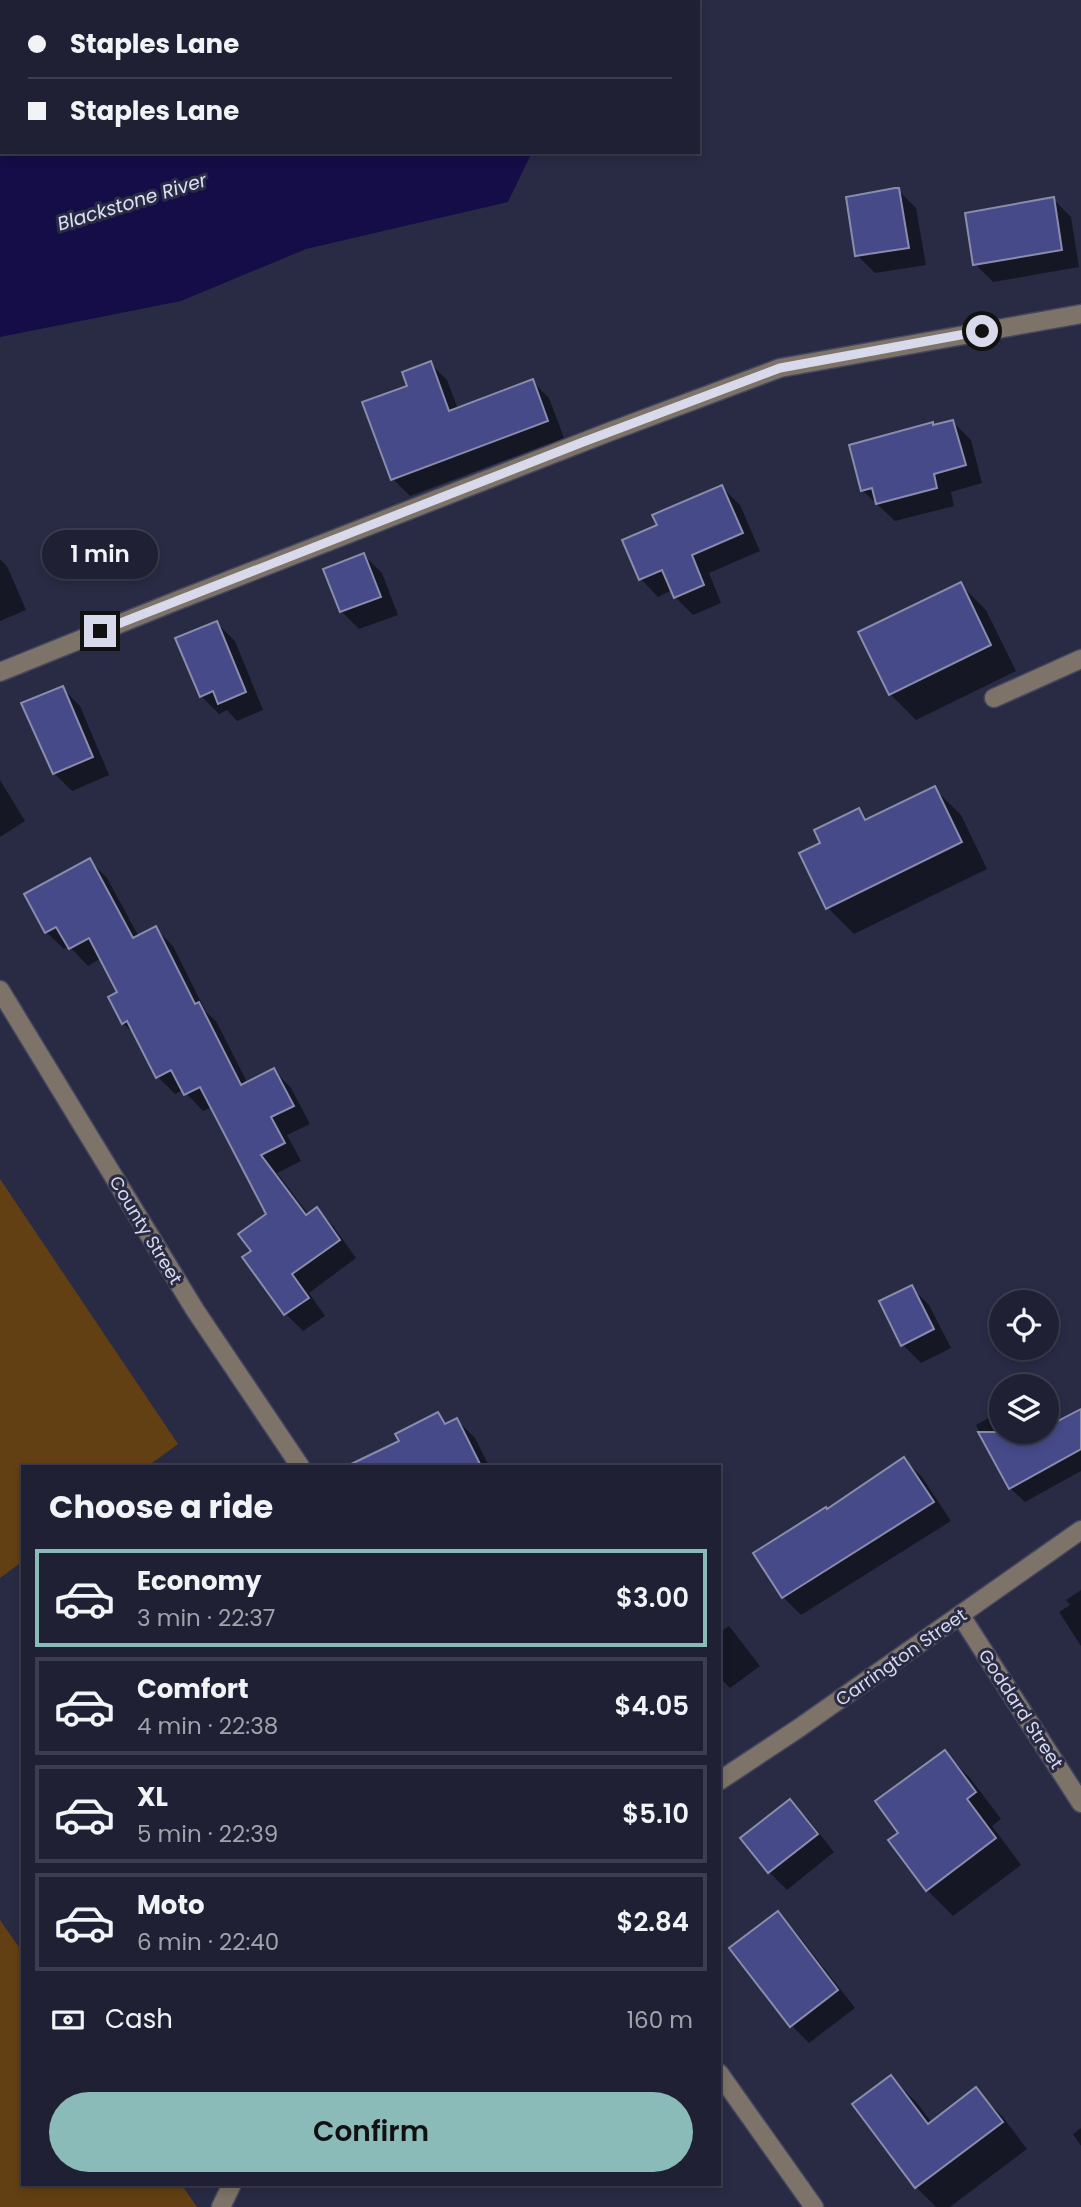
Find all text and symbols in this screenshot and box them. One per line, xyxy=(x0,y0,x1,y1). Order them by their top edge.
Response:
text: Staples Lane xyxy=(70,26,239,62)
text: Staples Lane xyxy=(70,93,239,129)
water label: Blackstone River xyxy=(54,166,211,238)
route start xyxy=(966,315,998,347)
callout: 1 min xyxy=(42,530,158,578)
text: 1 min xyxy=(70,538,130,570)
route end xyxy=(84,615,116,647)
street label: County Street xyxy=(104,1171,188,1289)
map controls xyxy=(989,1290,1059,1444)
button: locate xyxy=(989,1290,1059,1360)
button: layers xyxy=(989,1374,1059,1444)
text: Choose a ride xyxy=(49,1484,273,1529)
text: Economy xyxy=(137,1563,261,1599)
icon: car xyxy=(53,1567,116,1630)
text: $3.00 xyxy=(616,1580,689,1616)
text: 3 min · 22:37 xyxy=(137,1602,275,1634)
street label: Carrington Street xyxy=(830,1602,972,1712)
street label: Goddard Street xyxy=(973,1644,1069,1774)
text: Comfort xyxy=(137,1671,249,1707)
icon: car xyxy=(53,1675,116,1738)
text: $4.05 xyxy=(615,1688,689,1724)
text: 4 min · 22:38 xyxy=(137,1710,278,1742)
text: XL xyxy=(137,1779,168,1815)
icon: car xyxy=(53,1783,116,1846)
text: $5.10 xyxy=(622,1796,689,1832)
text: 5 min · 22:39 xyxy=(137,1818,278,1850)
text: Moto xyxy=(137,1887,205,1923)
icon: car xyxy=(53,1891,116,1954)
text: $2.84 xyxy=(616,1904,689,1940)
text: 6 min · 22:40 xyxy=(137,1926,279,1958)
icon: cash xyxy=(49,2001,87,2039)
text: Cash xyxy=(105,2001,173,2037)
text: 160 m xyxy=(627,2004,693,2036)
button: Confirm xyxy=(49,2092,693,2172)

